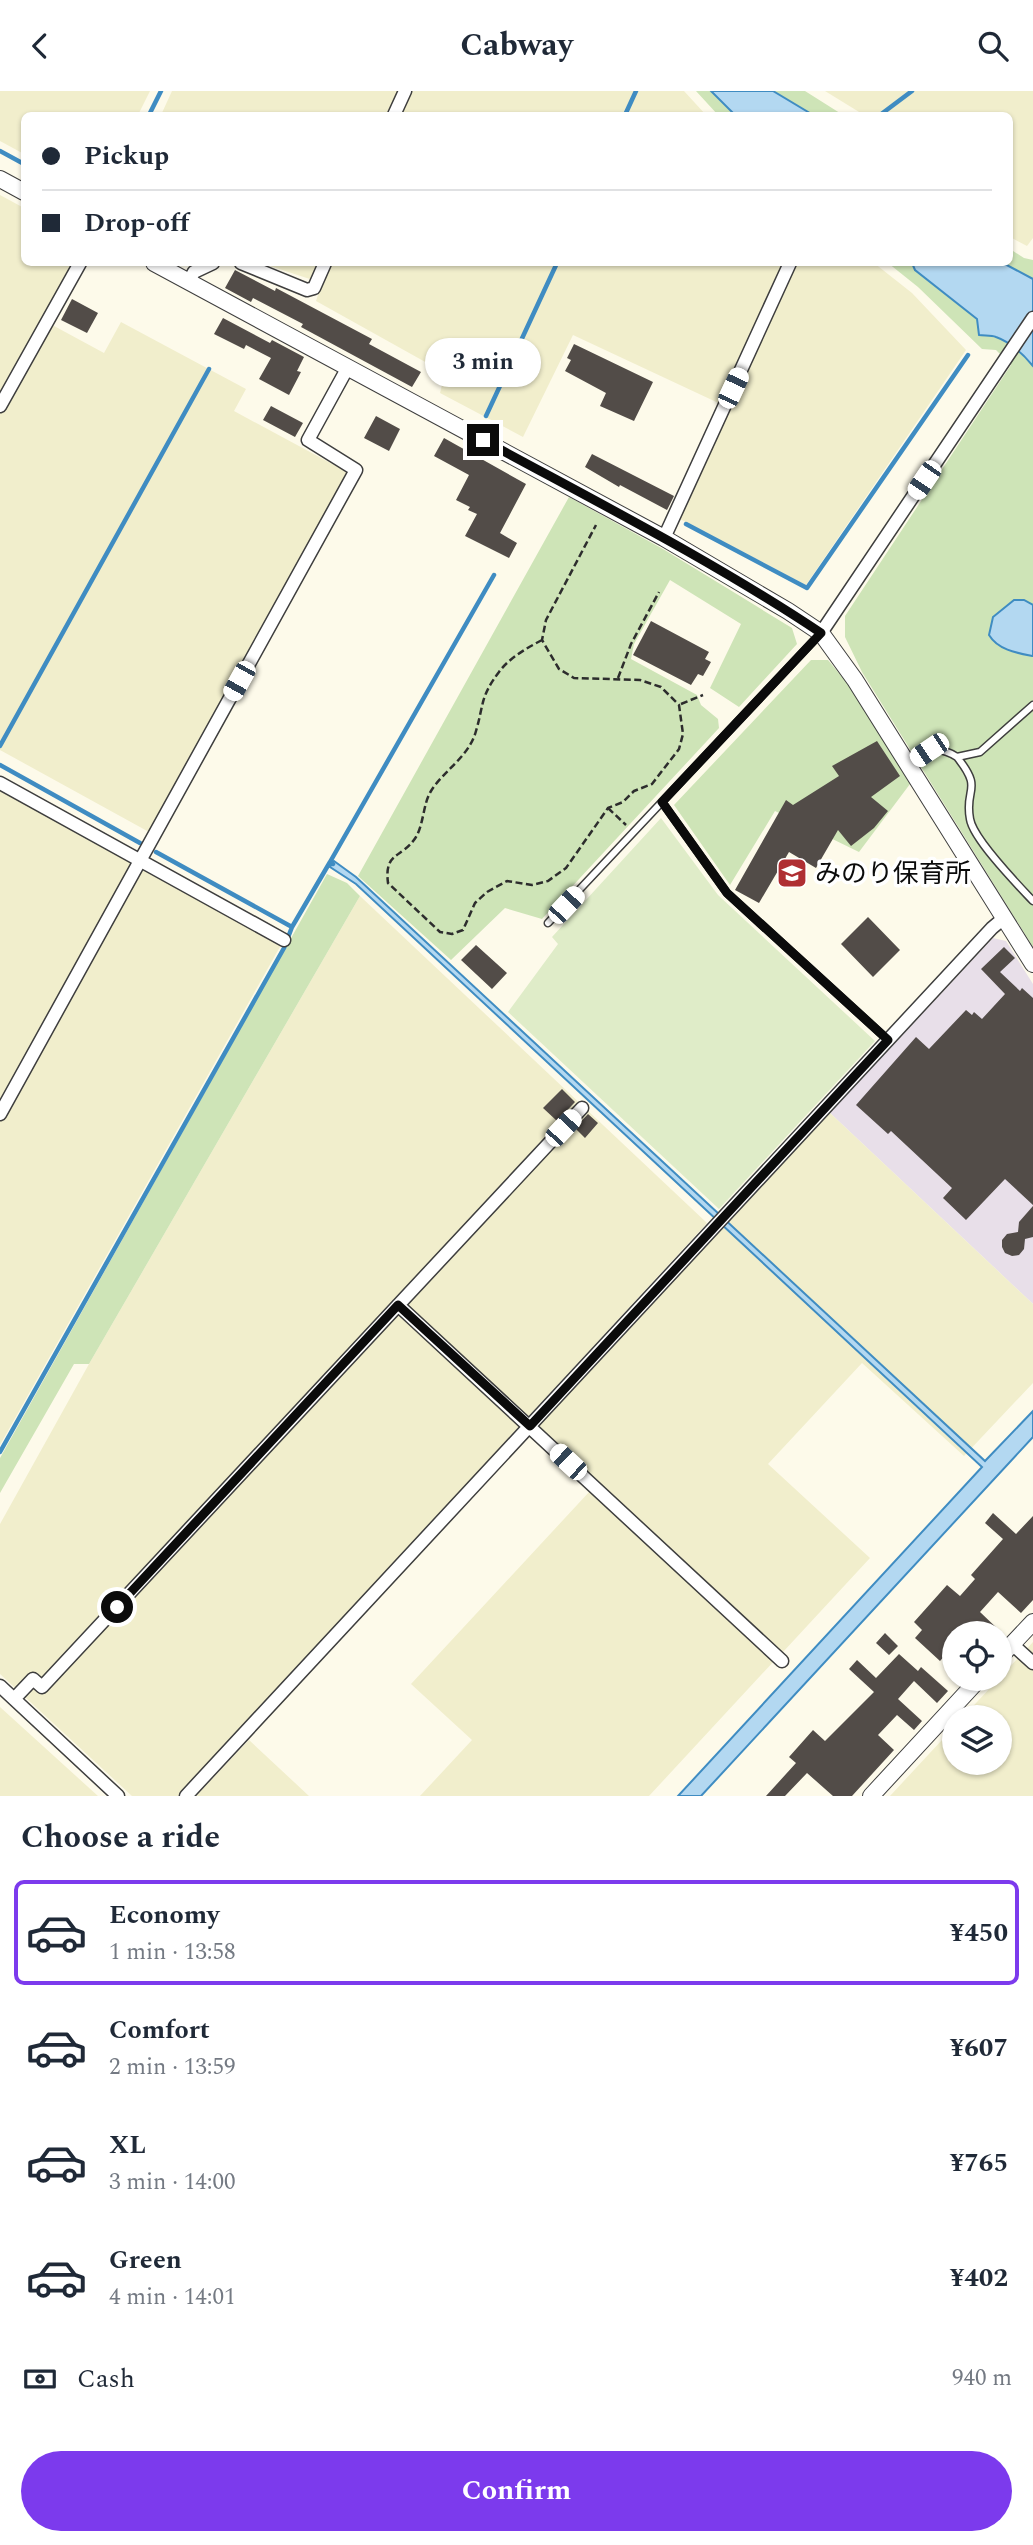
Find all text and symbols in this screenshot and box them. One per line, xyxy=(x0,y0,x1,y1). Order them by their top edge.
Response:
text: Cabway xyxy=(460,21,573,70)
icon: back xyxy=(21,27,59,65)
icon: search xyxy=(974,27,1012,65)
text: Pickup xyxy=(84,136,169,176)
text: Drop-off xyxy=(84,203,189,243)
callout: 3 min xyxy=(425,338,541,387)
text: 3 min xyxy=(452,345,514,380)
car xyxy=(715,365,752,411)
route end xyxy=(467,424,499,456)
car xyxy=(904,457,945,503)
car xyxy=(220,658,259,704)
car xyxy=(906,730,953,770)
place label: みのり保育所 xyxy=(815,854,971,894)
school or university icon: みのり保育所 xyxy=(775,856,809,890)
car xyxy=(544,882,589,928)
car xyxy=(541,1105,586,1151)
car xyxy=(546,1440,591,1484)
route start xyxy=(101,1591,133,1623)
map controls xyxy=(942,1621,1012,1775)
button: locate xyxy=(942,1621,1012,1691)
button: layers xyxy=(942,1705,1012,1775)
text: Choose a ride xyxy=(21,1813,220,1862)
text: Economy xyxy=(109,1895,219,1935)
icon: car xyxy=(25,1901,88,1964)
text: ¥450 xyxy=(950,1913,1008,1953)
text: 1 min · 13:58 xyxy=(109,1935,236,1970)
text: Comfort xyxy=(109,2010,210,2050)
icon: car xyxy=(25,2016,88,2079)
text: ¥607 xyxy=(950,2028,1008,2068)
text: 2 min · 13:59 xyxy=(109,2050,236,2085)
text: XL xyxy=(109,2125,146,2165)
icon: car xyxy=(25,2131,88,2194)
text: ¥765 xyxy=(950,2143,1008,2183)
text: 3 min · 14:00 xyxy=(109,2165,236,2200)
text: Green xyxy=(109,2240,182,2280)
icon: car xyxy=(25,2246,88,2309)
text: ¥402 xyxy=(950,2258,1008,2298)
text: 4 min · 14:01 xyxy=(109,2280,236,2315)
text: Cash xyxy=(77,2359,135,2399)
icon: cash xyxy=(21,2360,59,2398)
text: 940 m xyxy=(952,2361,1012,2396)
button: Confirm xyxy=(21,2451,1012,2531)

